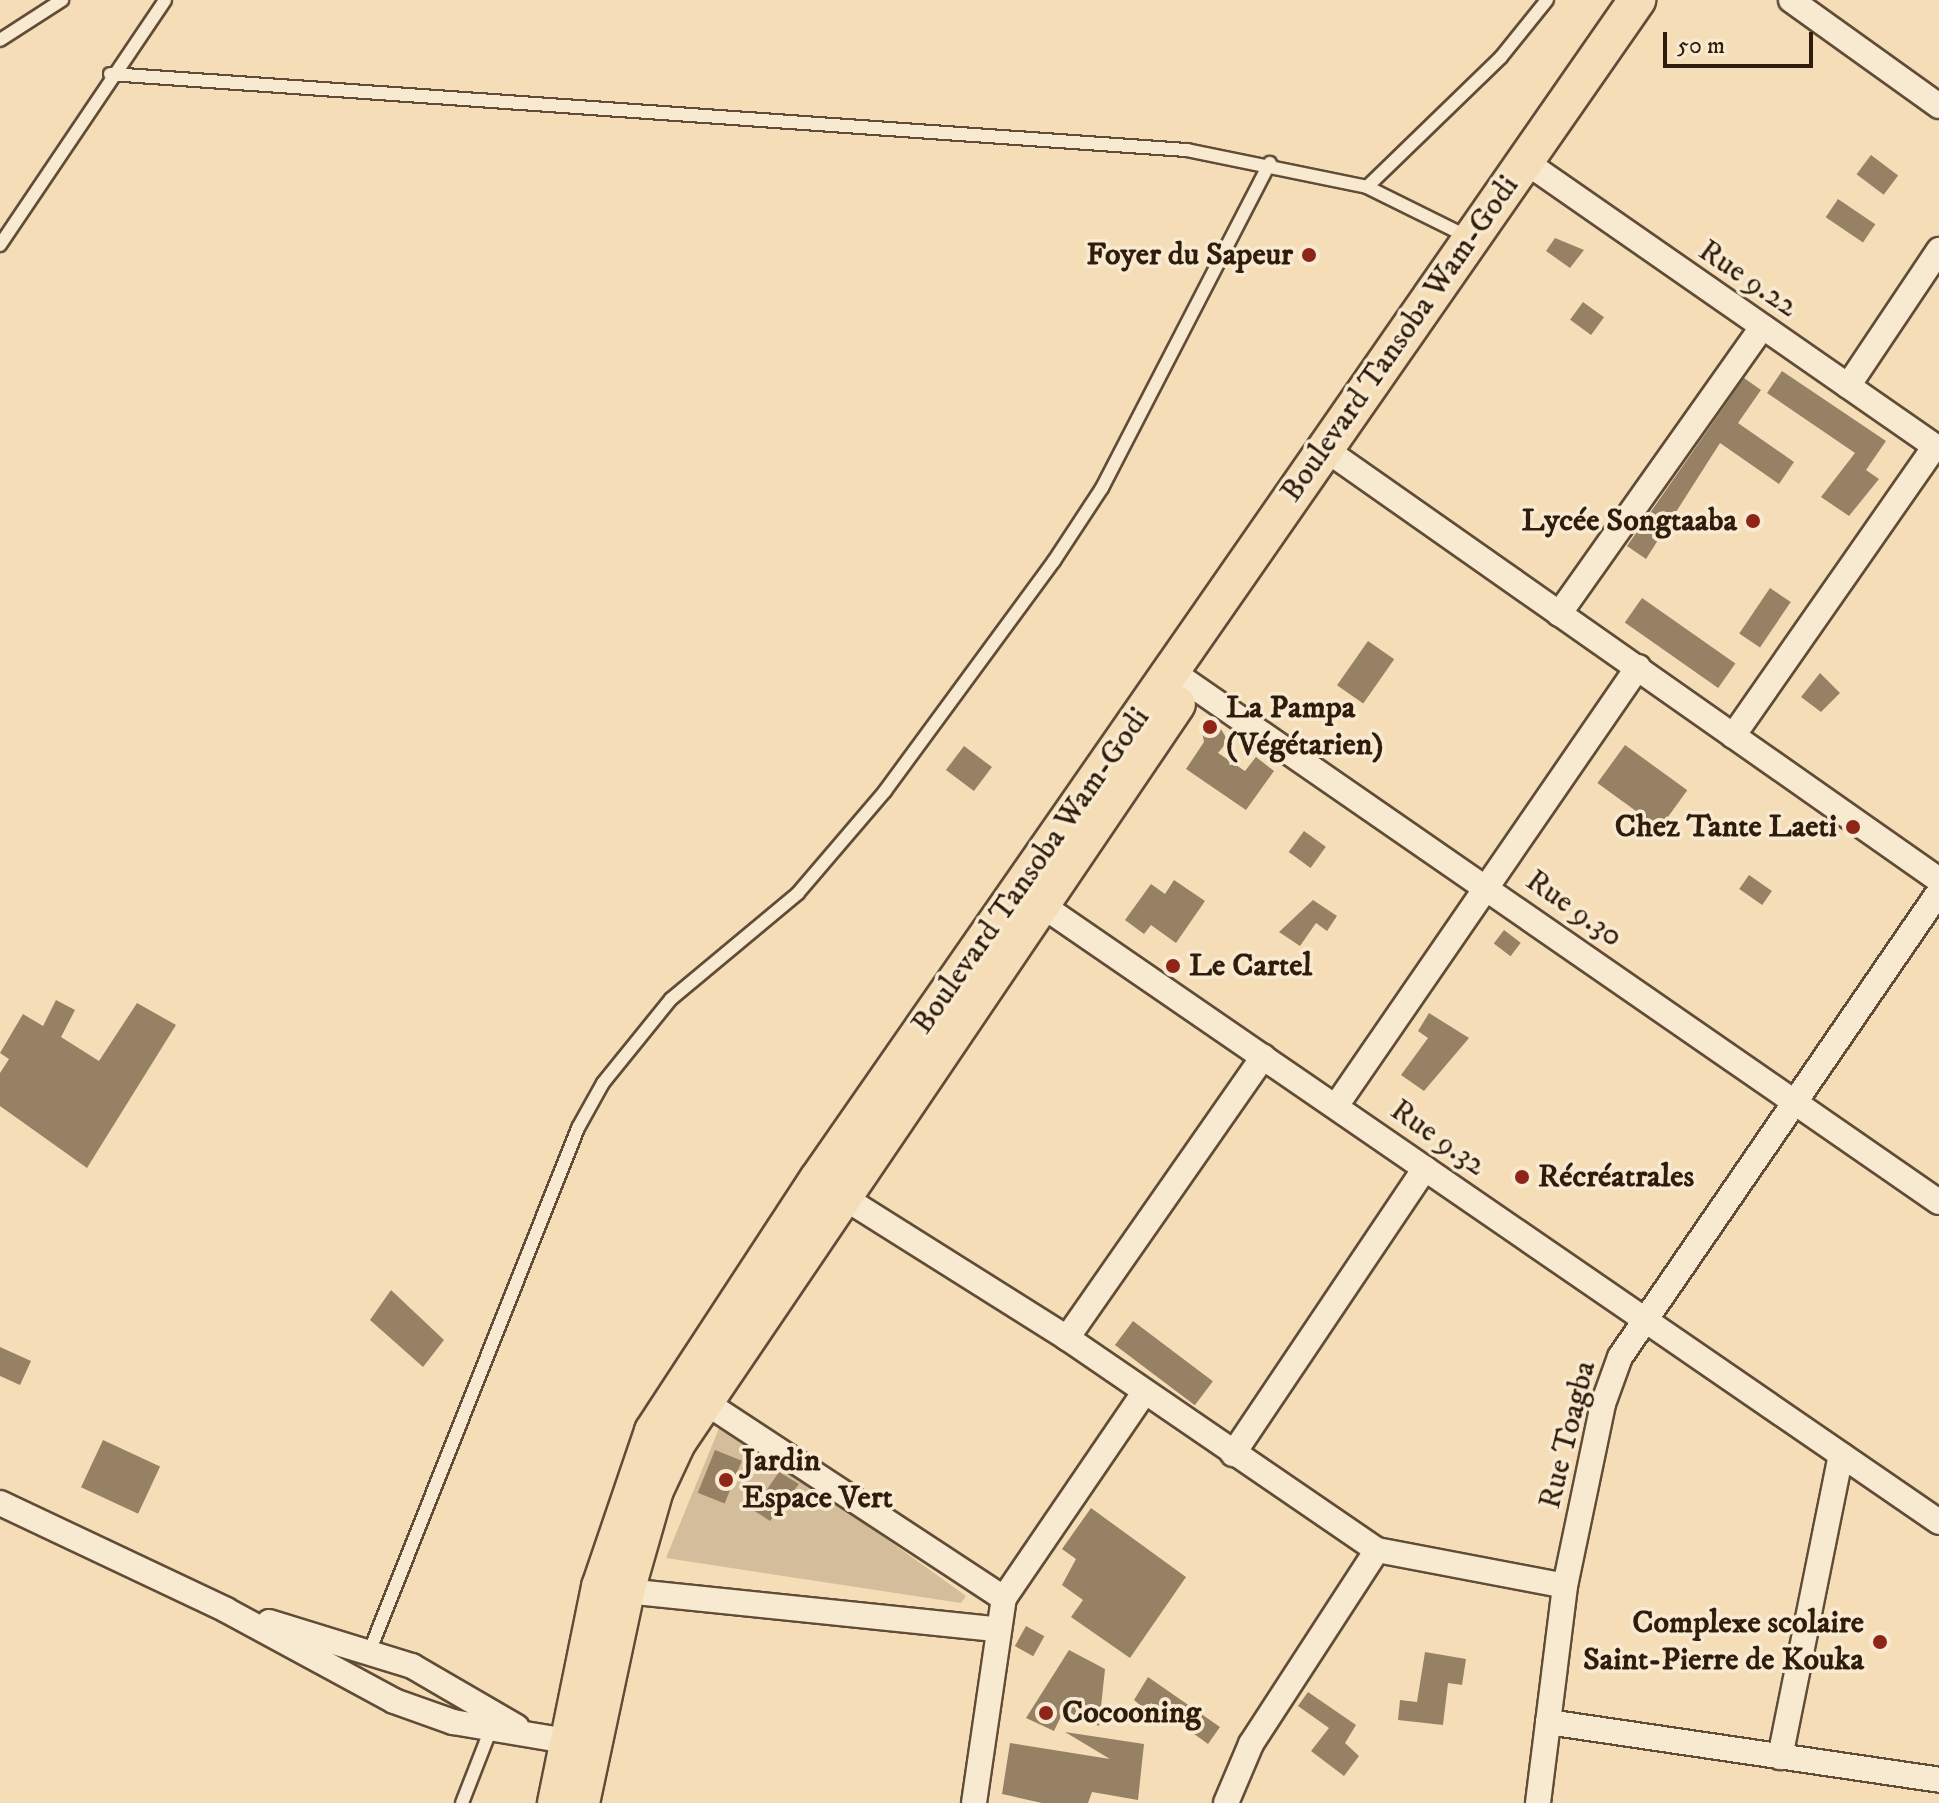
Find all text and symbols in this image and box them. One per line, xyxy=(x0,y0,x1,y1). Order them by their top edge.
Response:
scale bar xyxy=(1667,16,1817,66)
text: 50 m xyxy=(1677,31,1725,61)
street label: Boulevard Tansoba Wam-Godi xyxy=(1272,168,1528,510)
street label: Rue 9.22 xyxy=(1691,232,1805,326)
place label: Foyer du Sapeur xyxy=(1086,236,1293,274)
marker: Foyer du Sapeur xyxy=(1300,246,1318,264)
place label: Lycée Songtaaba xyxy=(1522,502,1737,540)
marker: Lycée Songtaaba xyxy=(1744,512,1762,530)
place label: La Pampa (Végétarien) xyxy=(1226,690,1383,765)
street label: Boulevard Tansoba Wam-Godi xyxy=(903,700,1159,1042)
marker: La Pampa (Végétarien) xyxy=(1201,718,1219,736)
place label: Chez Tante Laeti xyxy=(1615,808,1837,846)
marker: Chez Tante Laeti xyxy=(1844,818,1862,836)
street label: Rue 9.30 xyxy=(1518,862,1630,956)
place label: Le Cartel xyxy=(1189,947,1312,985)
marker: Le Cartel xyxy=(1164,957,1182,975)
street label: Rue 9.32 xyxy=(1383,1091,1493,1185)
place label: Récréatrales xyxy=(1538,1158,1694,1196)
marker: Récréatrales xyxy=(1513,1168,1531,1186)
street label: Rue Toagba xyxy=(1531,1357,1605,1513)
place label: Jardin Espace Vert xyxy=(742,1443,893,1518)
marker: Jardin Espace Vert xyxy=(717,1471,735,1489)
place label: Complexe scolaire Saint-Pierre de Kouka xyxy=(1583,1605,1864,1680)
marker: Complexe scolaire Saint-Pierre de Kouka xyxy=(1871,1633,1889,1651)
place label: Cocooning xyxy=(1062,1694,1201,1732)
marker: Cocooning xyxy=(1037,1704,1055,1722)

